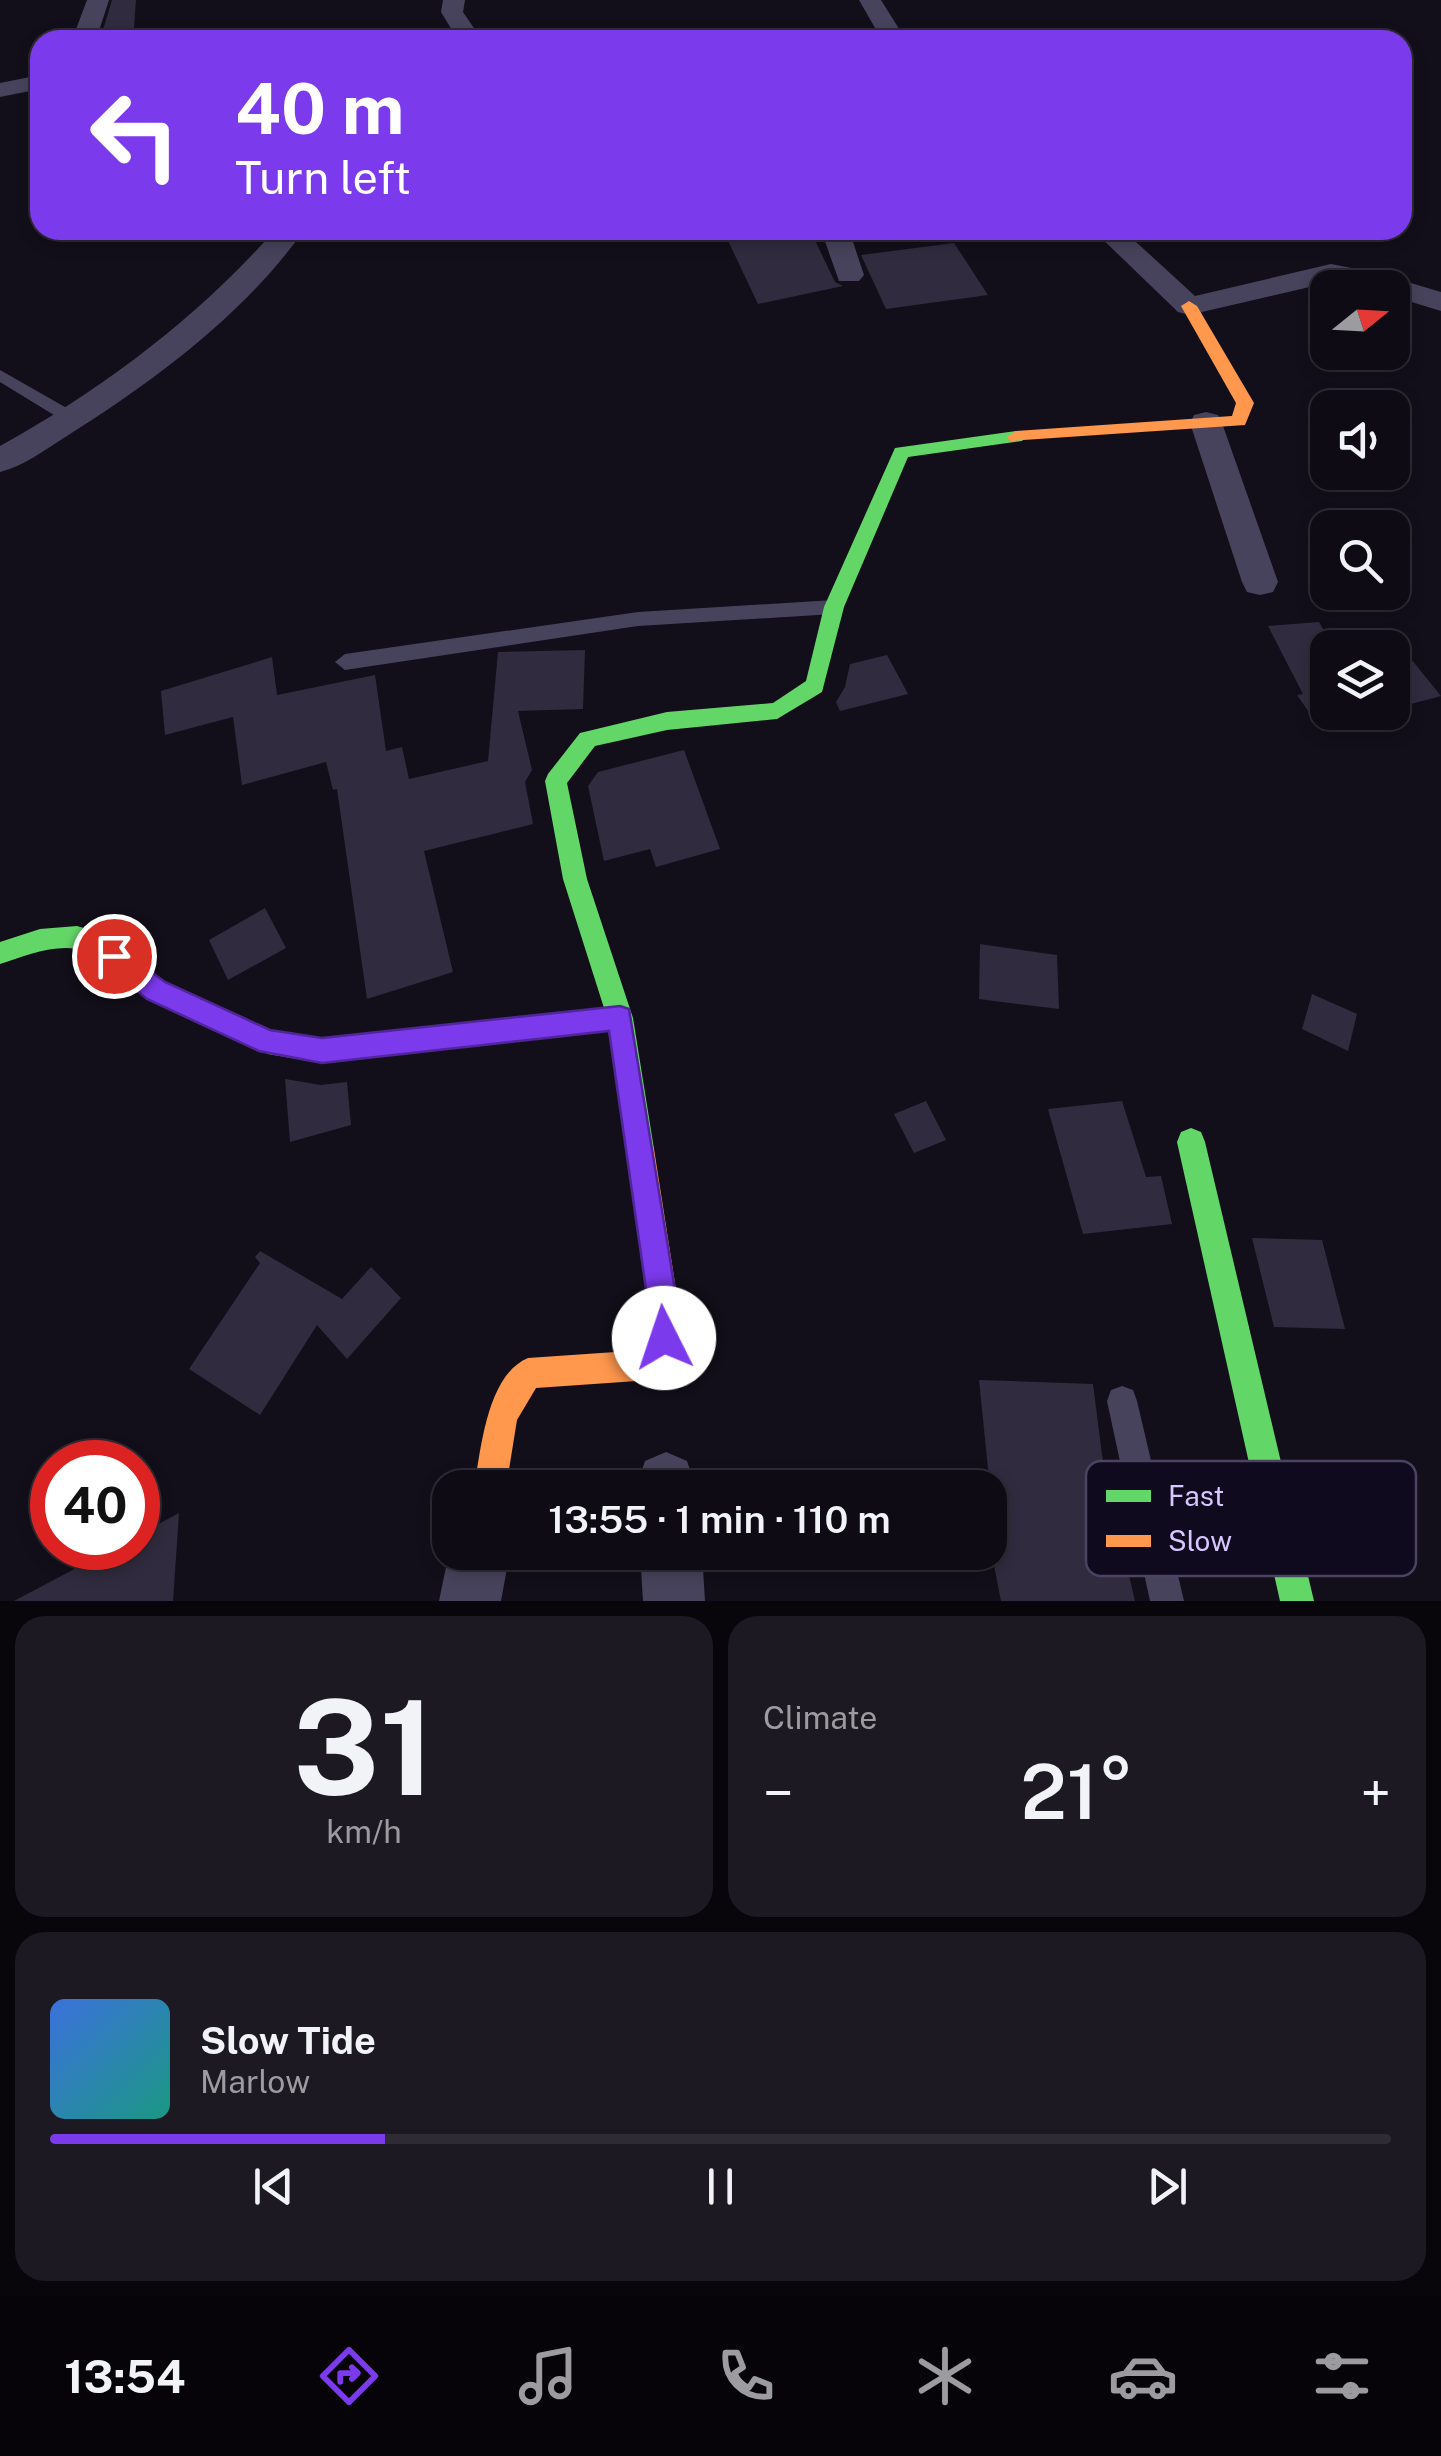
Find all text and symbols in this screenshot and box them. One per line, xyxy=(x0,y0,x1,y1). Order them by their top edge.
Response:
text: 40 m xyxy=(235,67,405,150)
icon: left xyxy=(70,70,200,200)
text: Turn left xyxy=(235,151,411,204)
north arrow xyxy=(1310,270,1410,370)
map controls xyxy=(1310,270,1410,730)
button: sound xyxy=(1310,390,1410,490)
button: search xyxy=(1310,510,1410,610)
button: layers xyxy=(1310,630,1410,730)
pin xyxy=(72,914,157,999)
icon: arrive xyxy=(87,929,142,984)
position arrow xyxy=(612,1286,716,1390)
speed limit sign: 40 xyxy=(30,1440,160,1570)
legend xyxy=(1086,1461,1416,1576)
text: Fast xyxy=(1168,1479,1224,1512)
text: 13:55 · 1 min · 110 m xyxy=(548,1497,891,1542)
text: Slow xyxy=(1168,1524,1232,1557)
text: 31 xyxy=(293,1672,435,1824)
text: Climate xyxy=(763,1699,877,1736)
text: 21° xyxy=(1021,1748,1133,1836)
text: − xyxy=(763,1761,794,1825)
text: + xyxy=(1361,1761,1391,1825)
text: km/h xyxy=(326,1813,402,1850)
text: Slow Tide xyxy=(200,2018,376,2063)
text: Marlow xyxy=(200,2063,310,2100)
icon: previous xyxy=(246,2159,301,2214)
icon: pause xyxy=(693,2159,748,2214)
icon: next xyxy=(1140,2159,1195,2214)
icon: directions xyxy=(314,2341,384,2411)
icon: music xyxy=(513,2341,583,2411)
icon: phone xyxy=(711,2341,781,2411)
icon: climate xyxy=(910,2341,980,2411)
icon: car xyxy=(1108,2341,1178,2411)
icon: filters xyxy=(1307,2341,1377,2411)
text: 13:54 xyxy=(64,2350,185,2403)

